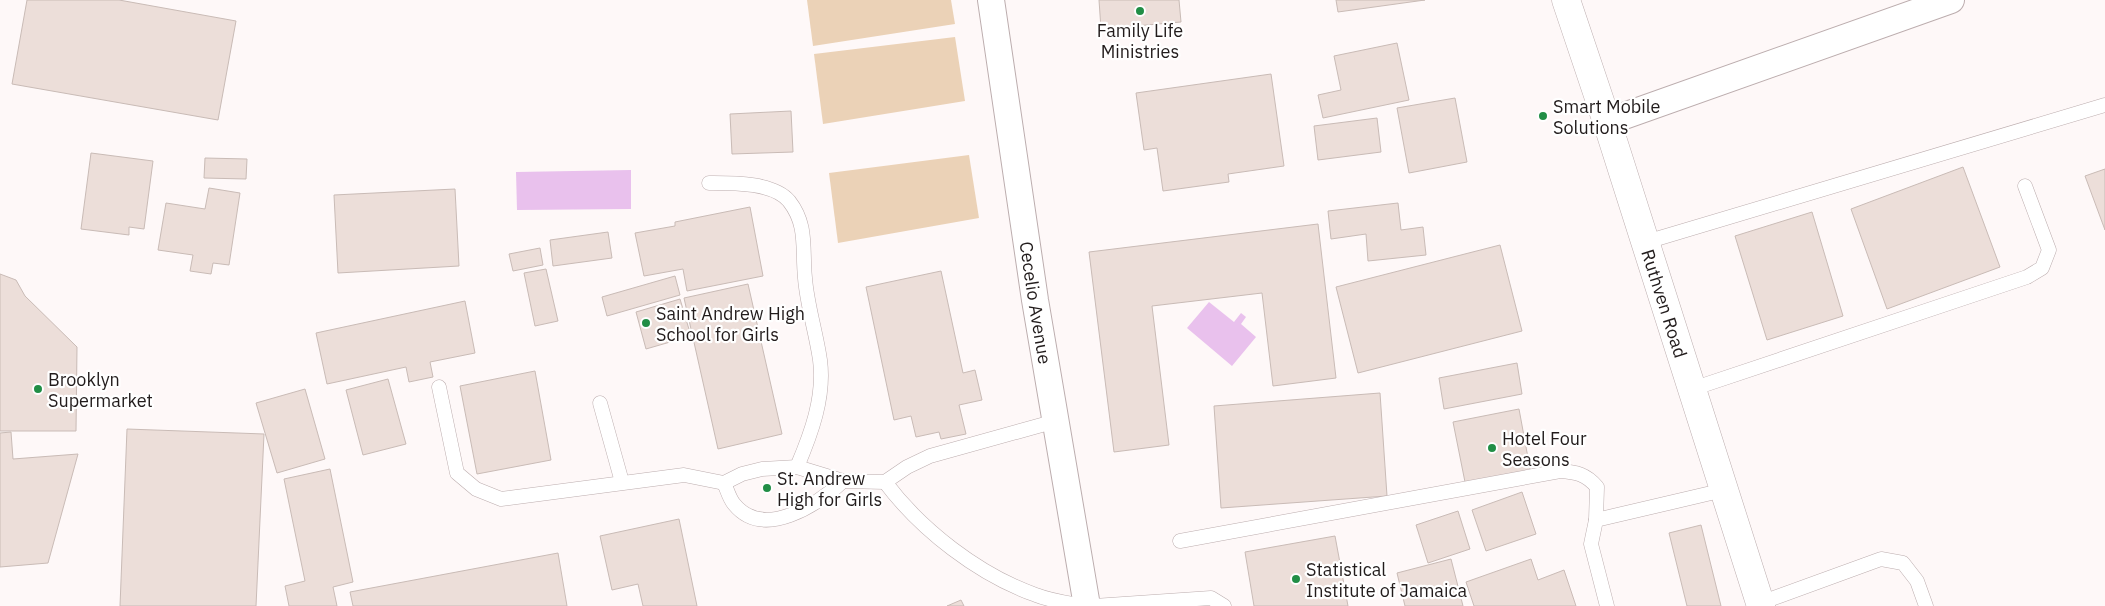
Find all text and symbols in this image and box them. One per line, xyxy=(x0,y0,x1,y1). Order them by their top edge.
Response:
marker: Family Life Ministries xyxy=(1134,5,1146,17)
place label: Family Life Ministries xyxy=(1097,19,1183,63)
place label: Smart Mobile Solutions xyxy=(1553,95,1661,139)
marker: Smart Mobile Solutions xyxy=(1537,110,1549,122)
street label: Cecelio Avenue xyxy=(1015,240,1057,366)
street label: Ruthven Road xyxy=(1637,246,1693,361)
place label: Saint Andrew High School for Girls xyxy=(656,302,805,346)
marker: Saint Andrew High School for Girls xyxy=(640,317,652,329)
place label: Brooklyn Supermarket xyxy=(48,368,153,412)
marker: Brooklyn Supermarket xyxy=(32,383,44,395)
place label: Hotel Four Seasons xyxy=(1502,427,1587,471)
marker: Hotel Four Seasons xyxy=(1486,442,1498,454)
place label: St. Andrew High for Girls xyxy=(777,467,882,511)
marker: St. Andrew High for Girls xyxy=(761,482,773,494)
place label: Statistical Institute of Jamaica xyxy=(1306,558,1468,602)
marker: Statistical Institute of Jamaica xyxy=(1290,573,1302,585)

